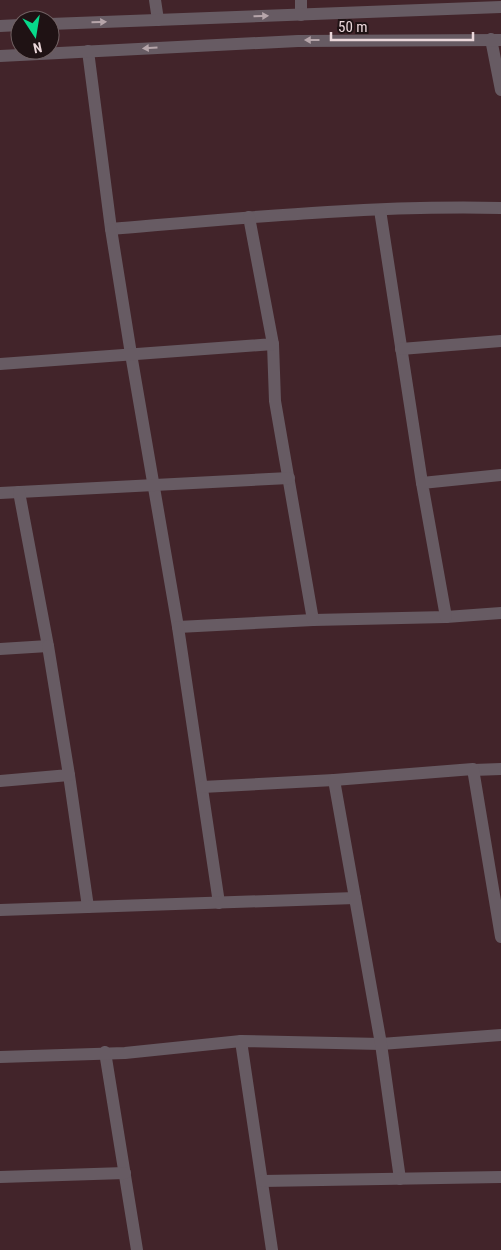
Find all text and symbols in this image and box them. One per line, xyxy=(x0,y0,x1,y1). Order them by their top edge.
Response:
north arrow xyxy=(10,10,60,60)
scale bar xyxy=(331,10,474,42)
one-way arrow xyxy=(253,12,269,20)
one-way arrow xyxy=(91,18,107,26)
text: 50 m xyxy=(338,18,368,36)
one-way arrow xyxy=(304,37,320,45)
text: N xyxy=(32,39,44,56)
one-way arrow xyxy=(142,45,158,53)

